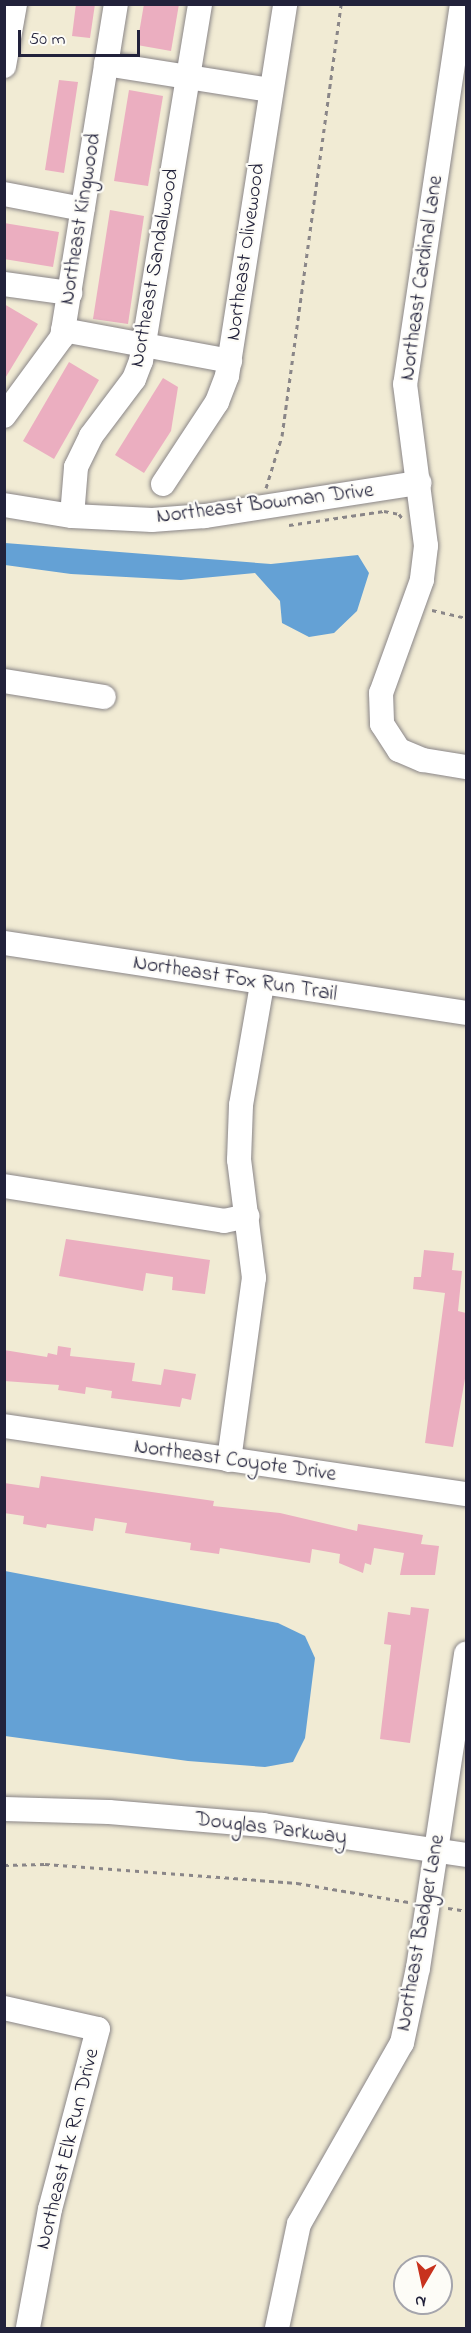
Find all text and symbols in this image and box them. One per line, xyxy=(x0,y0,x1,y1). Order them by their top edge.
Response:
scale bar xyxy=(21,18,142,56)
text: 50 m xyxy=(29,27,66,53)
street label: Northeast Kingwood xyxy=(55,131,107,307)
street label: Northeast Olivewood xyxy=(221,162,271,342)
street label: Northeast Sandalwood xyxy=(125,167,185,369)
street label: Northeast Cardinal Lane xyxy=(395,174,449,382)
street label: Northeast Bowman Drive xyxy=(155,478,375,530)
street label: Northeast Fox Run Trail xyxy=(131,950,339,1008)
street label: Northeast Coyote Drive xyxy=(132,1434,338,1488)
street label: Douglas Parkway xyxy=(194,1807,348,1851)
street label: Northeast Badger Lane xyxy=(391,1833,451,2033)
street label: Northeast Elk Run Drive xyxy=(31,2046,105,2252)
north arrow xyxy=(393,2255,453,2315)
text: N xyxy=(413,2288,428,2314)

